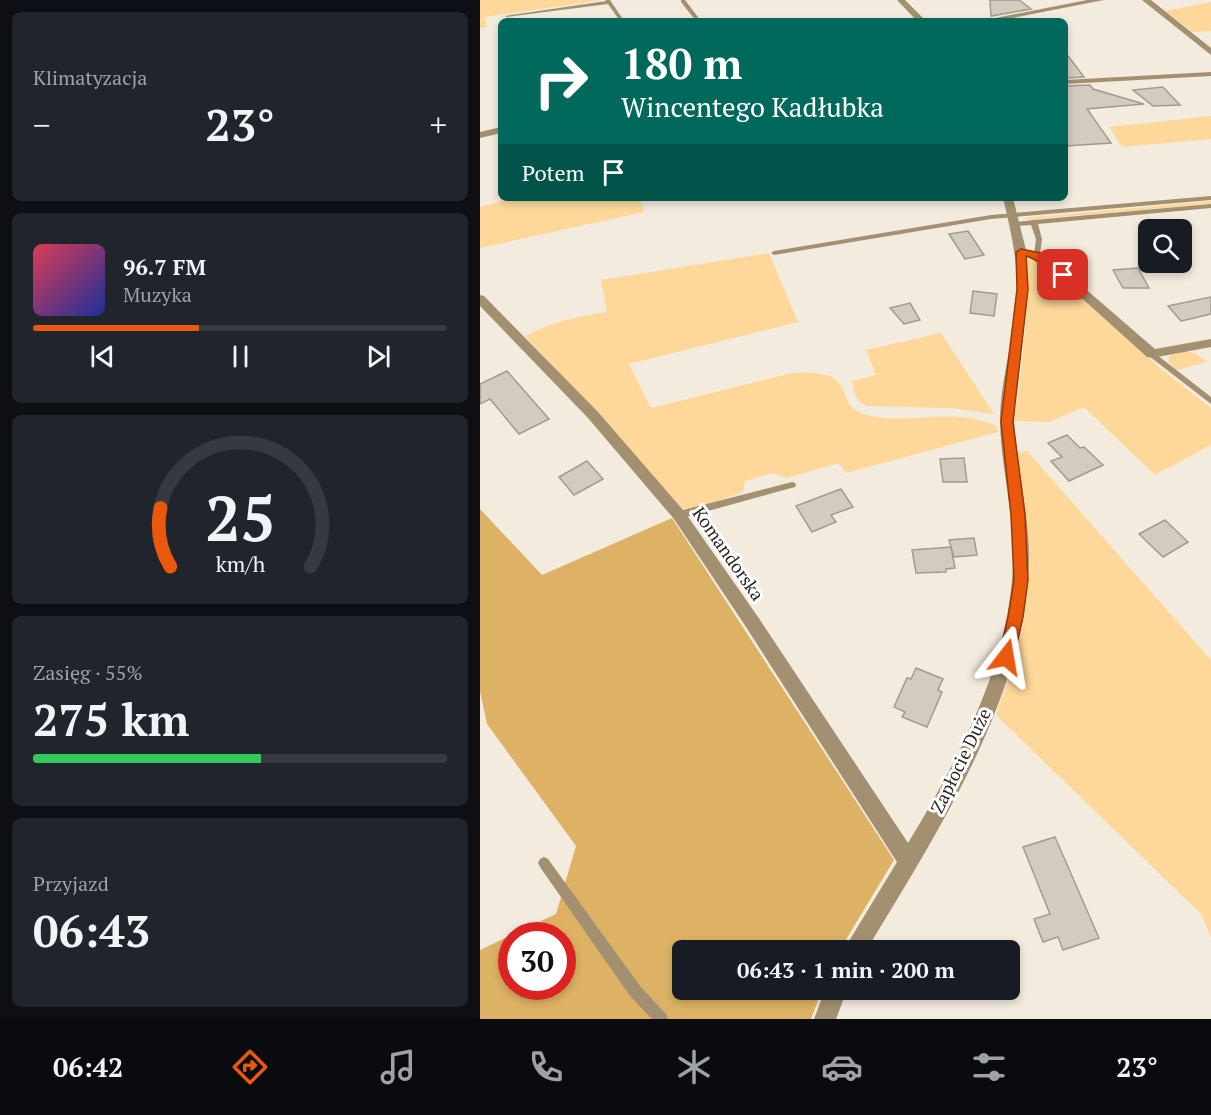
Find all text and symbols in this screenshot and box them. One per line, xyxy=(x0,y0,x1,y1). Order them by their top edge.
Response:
text: 180 m xyxy=(621,35,742,91)
icon: right xyxy=(522,42,600,120)
text: Klimatyzacja xyxy=(33,64,147,91)
text: Wincentego Kadłubka xyxy=(621,89,884,125)
text: 23° xyxy=(205,94,275,154)
text: − xyxy=(33,103,51,146)
text: + xyxy=(429,103,447,146)
icon: arrive xyxy=(597,156,630,189)
text: Potem xyxy=(522,158,585,187)
map controls xyxy=(1138,219,1192,273)
button: search xyxy=(1138,219,1192,273)
pin xyxy=(1037,249,1088,300)
text: 96.7 FM xyxy=(123,252,206,281)
icon: arrive xyxy=(1046,258,1079,291)
text: Muzyka xyxy=(123,281,192,308)
icon: previous xyxy=(86,340,119,373)
icon: pause xyxy=(224,340,257,373)
icon: next xyxy=(362,340,395,373)
text: 25 xyxy=(205,476,275,559)
street label: Komandorska xyxy=(688,502,770,605)
text: km/h xyxy=(215,550,265,578)
position arrow xyxy=(974,625,1038,689)
text: Zasięg · 55% xyxy=(33,659,143,686)
text: 275 km xyxy=(33,689,189,749)
street label: Zapłocie Duże xyxy=(924,704,996,817)
text: Przyjazd xyxy=(33,870,109,897)
text: 06:43 xyxy=(33,900,150,960)
speed limit sign: 30 xyxy=(498,922,576,1000)
text: 06:43 · 1 min · 200 m xyxy=(737,955,955,984)
icon: directions xyxy=(229,1046,271,1088)
icon: music xyxy=(377,1046,419,1088)
icon: phone xyxy=(525,1046,567,1088)
icon: climate xyxy=(673,1046,715,1088)
icon: car xyxy=(821,1046,863,1088)
icon: filters xyxy=(968,1046,1010,1088)
text: 06:42 xyxy=(53,1049,123,1085)
text: 23° xyxy=(1116,1049,1158,1085)

